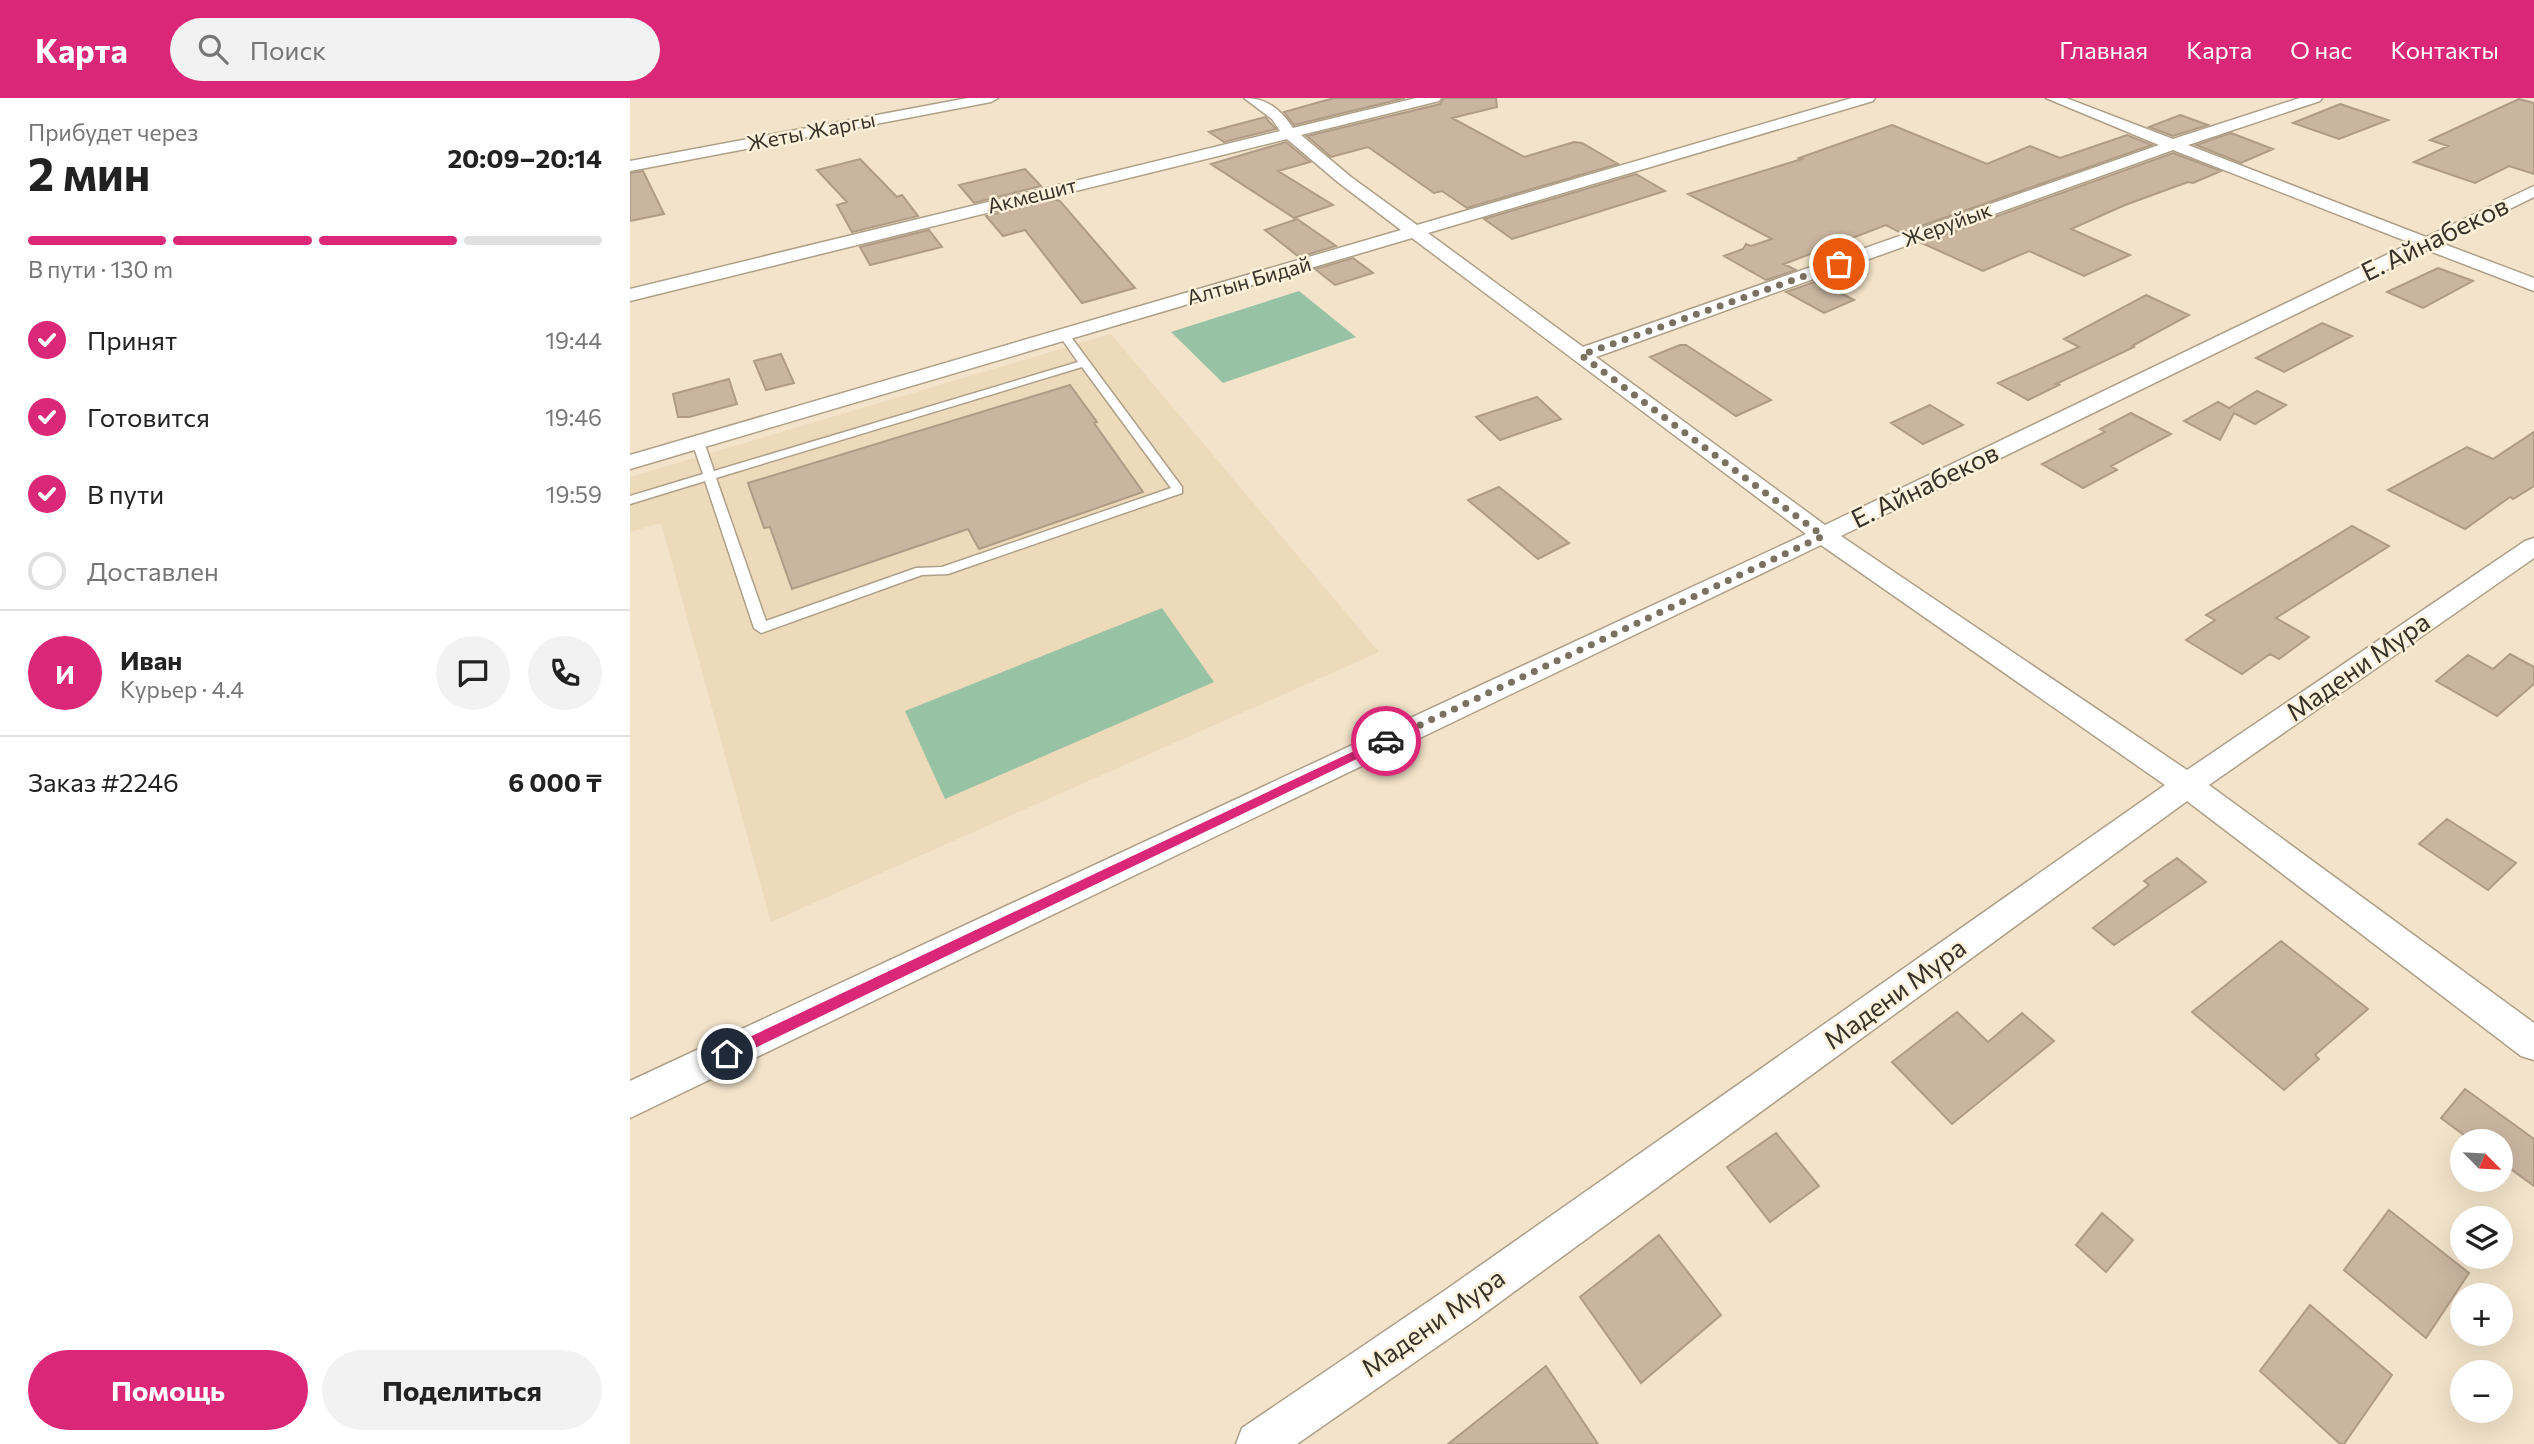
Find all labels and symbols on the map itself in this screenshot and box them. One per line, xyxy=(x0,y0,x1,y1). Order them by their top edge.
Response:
street label: Жеты Жаргы xyxy=(744,106,877,155)
street label: Акмешит xyxy=(984,171,1079,218)
street label: Е. Айнабеков xyxy=(2356,189,2513,287)
street label: Жеруйык xyxy=(1898,196,1995,251)
pin xyxy=(1809,234,1869,294)
street label: Алтын Бидай xyxy=(1184,250,1314,309)
street label: Е. Айнабеков xyxy=(1846,436,2003,534)
street label: Мадени Мура xyxy=(2279,605,2435,727)
courier xyxy=(1351,706,1421,776)
street label: Мадени Мура xyxy=(1817,931,1971,1055)
pin xyxy=(697,1024,757,1084)
north arrow xyxy=(2450,1129,2513,1192)
street label: Мадени Мура xyxy=(1354,1261,1510,1383)

